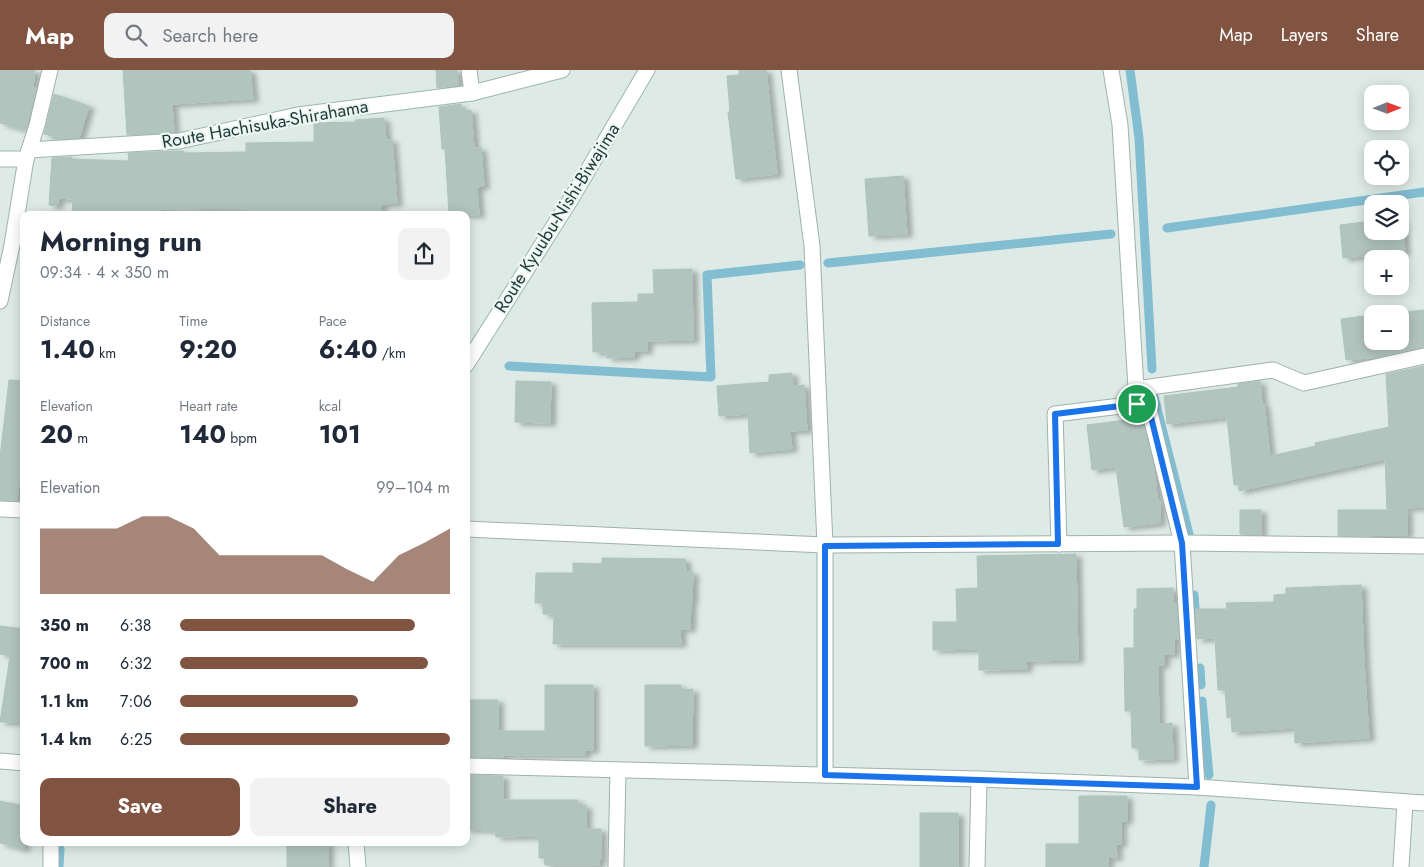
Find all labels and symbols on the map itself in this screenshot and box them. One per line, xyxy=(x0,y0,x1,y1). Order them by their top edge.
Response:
north arrow xyxy=(1364,85,1409,130)
street label: Route Hachisuka-Shirahama xyxy=(160,93,370,155)
street label: Route Kyuubu-Nishi-Biwajima xyxy=(488,118,626,318)
pin xyxy=(1116,383,1158,425)

